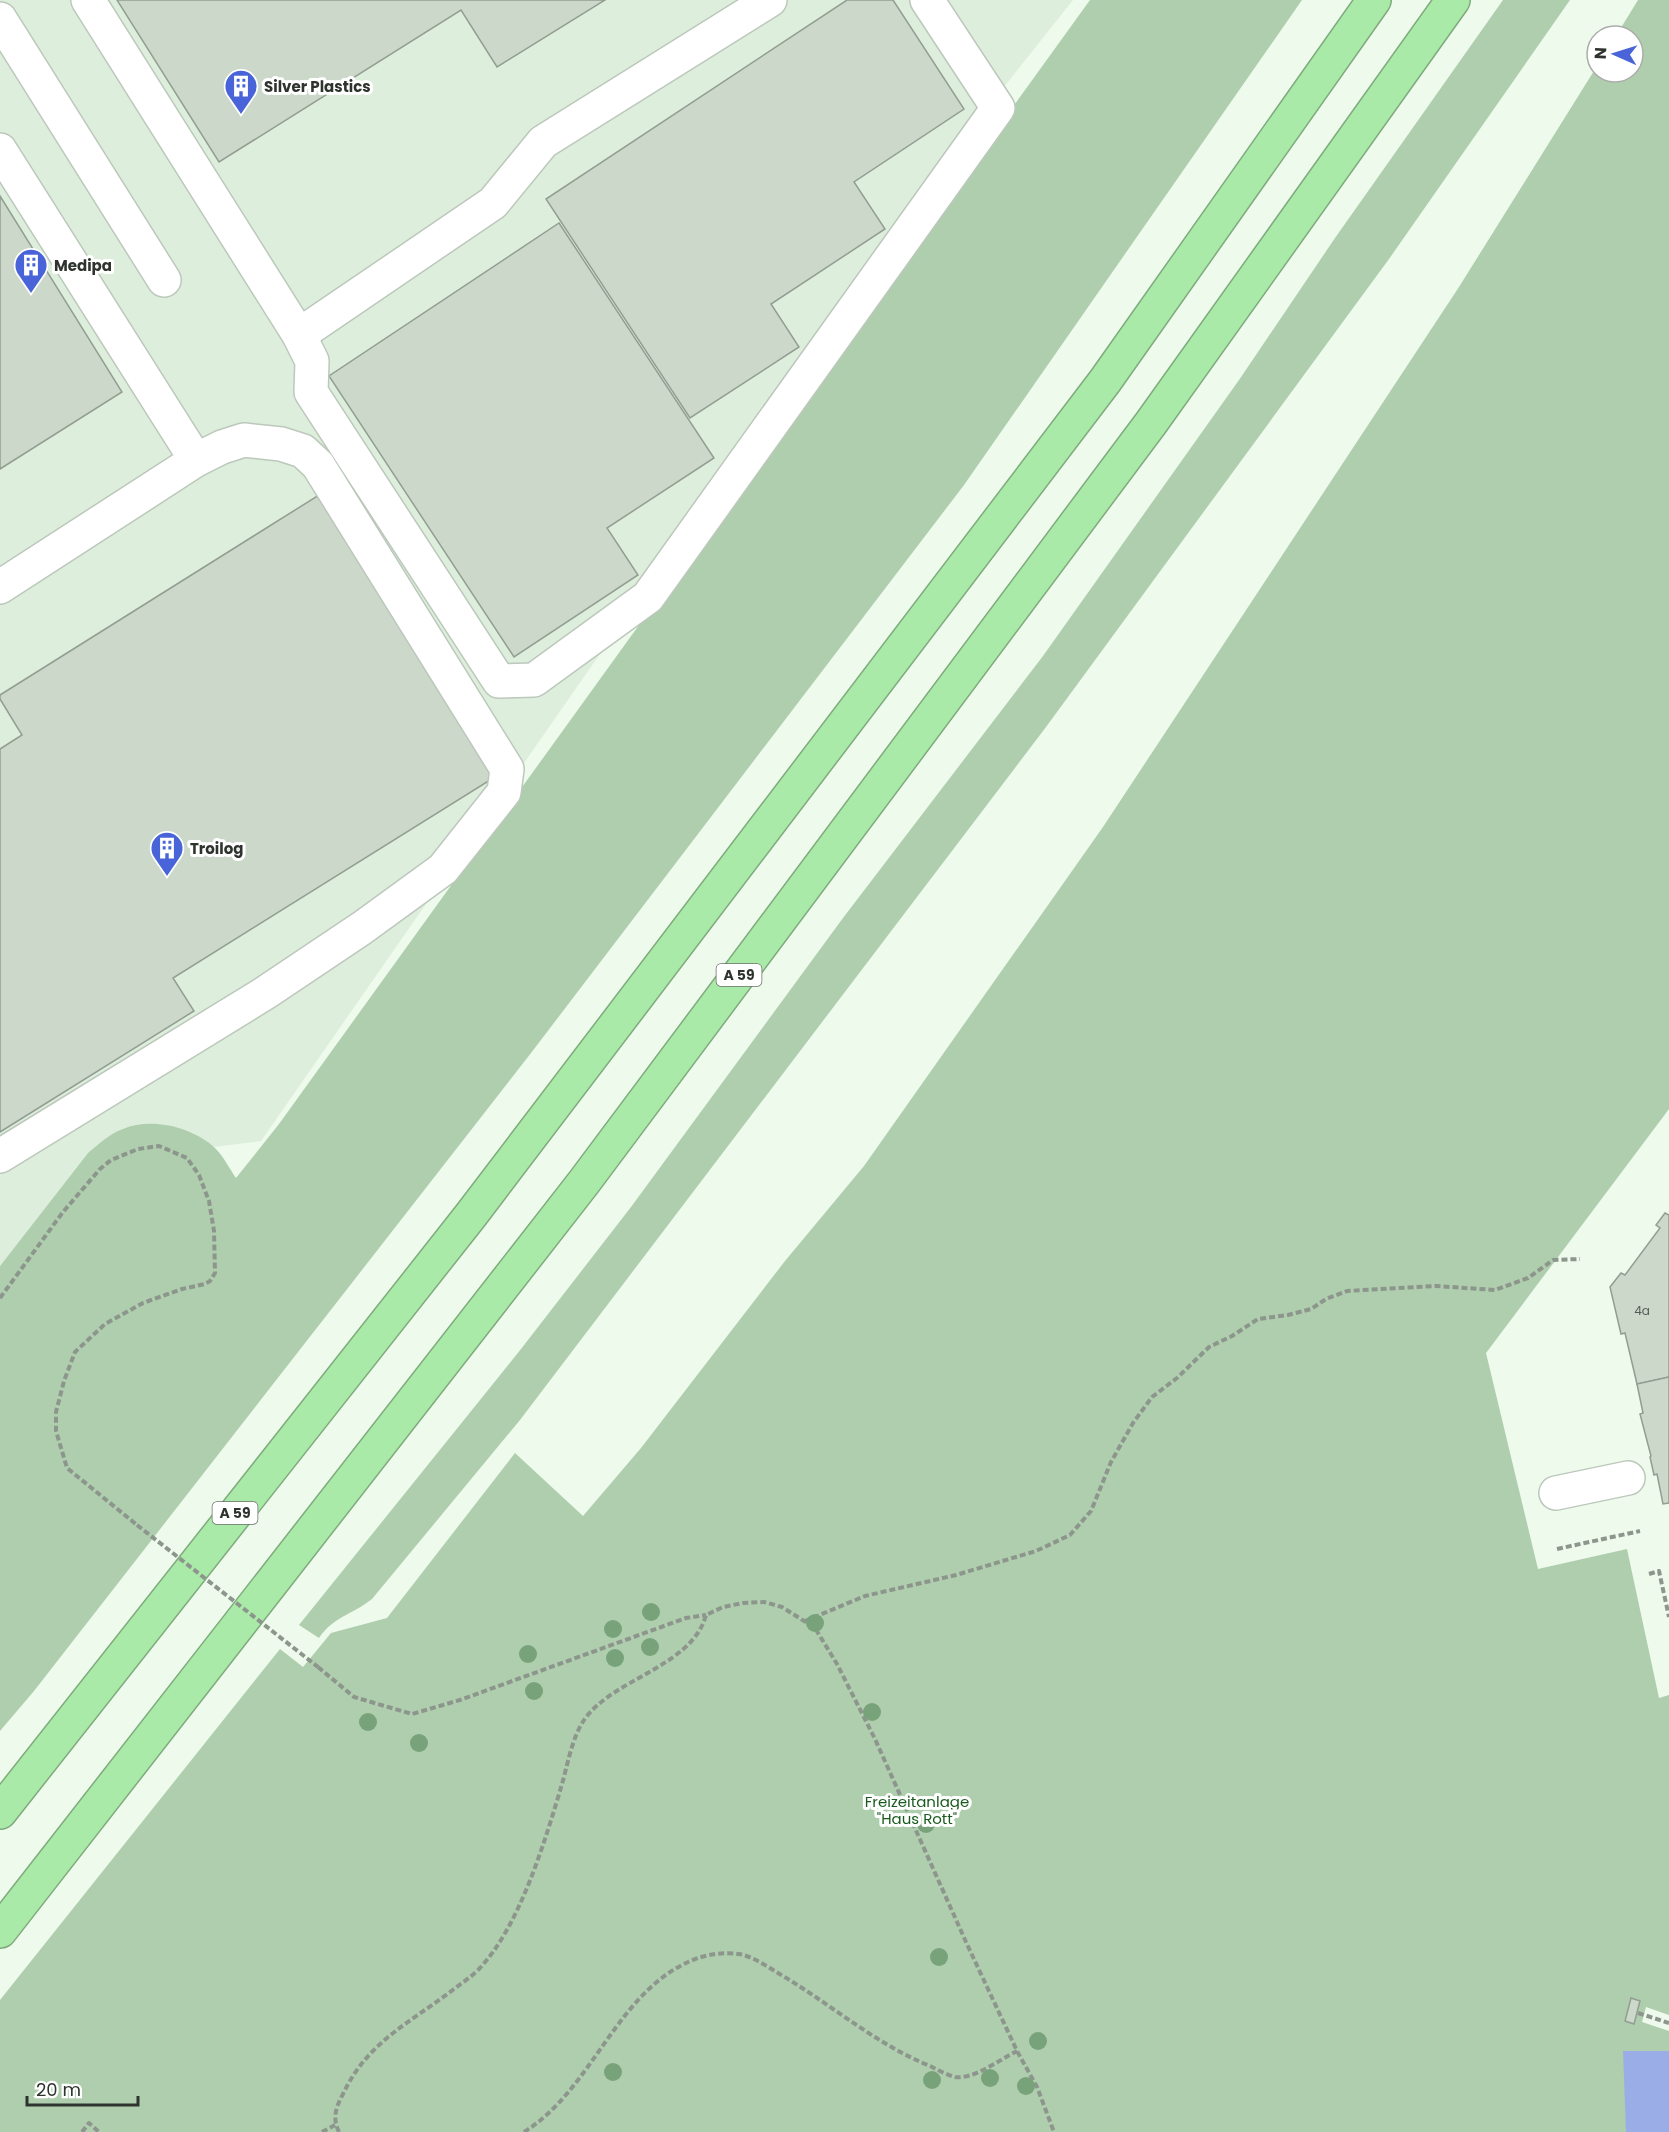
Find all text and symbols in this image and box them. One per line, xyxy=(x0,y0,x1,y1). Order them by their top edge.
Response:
north arrow xyxy=(1585,24,1645,84)
text: N xyxy=(1589,47,1612,60)
building icon: Silver Plastics xyxy=(223,68,259,115)
place label: Silver Plastics xyxy=(264,76,371,97)
building icon: Medipa xyxy=(13,247,49,294)
place label: Medipa xyxy=(54,255,112,276)
building icon: Troilog xyxy=(149,830,185,877)
place label: Troilog xyxy=(190,838,243,859)
road number: A 59 xyxy=(716,964,762,986)
house number: 4a xyxy=(1634,1302,1650,1319)
road number: A 59 xyxy=(212,1502,258,1524)
park label: Freizeitanlage "Haus Rott" xyxy=(865,1791,969,1829)
scale bar xyxy=(27,2069,138,2107)
text: 20 m xyxy=(36,2077,81,2102)

